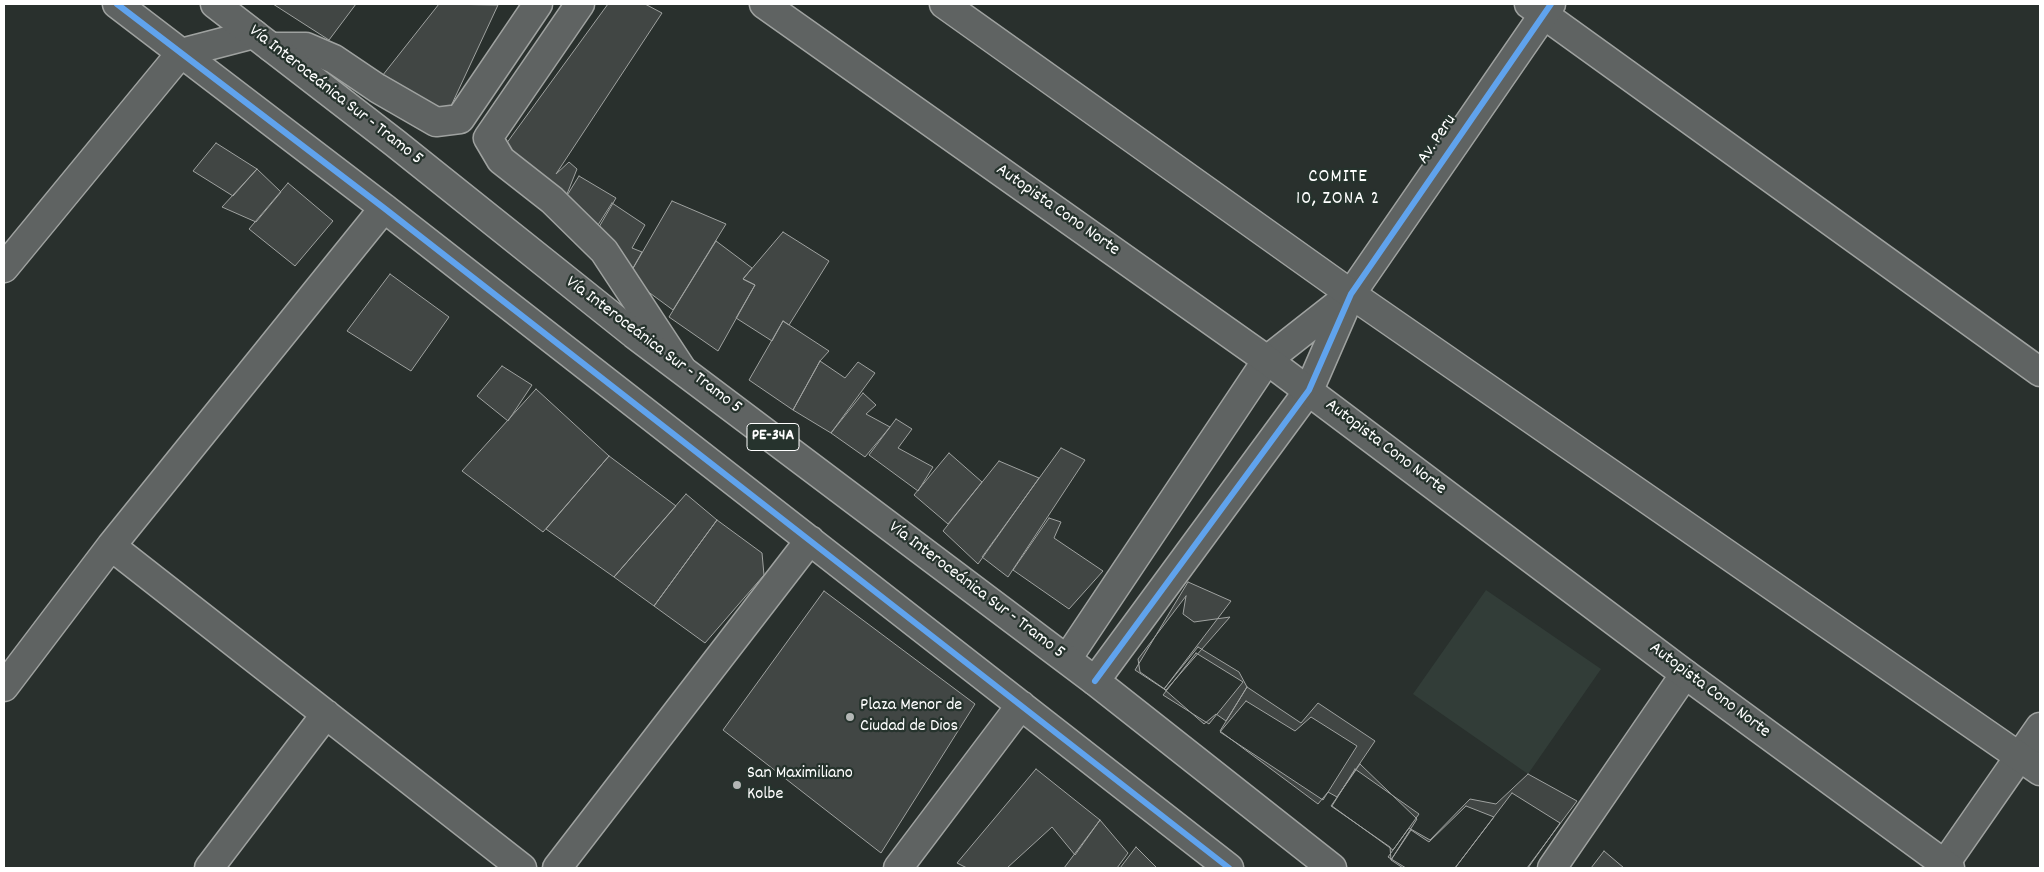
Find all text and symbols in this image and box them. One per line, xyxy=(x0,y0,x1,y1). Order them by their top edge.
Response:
street label: Vía Interoceánica Sur - Tramo 5 xyxy=(244,21,426,171)
street label: Av. Peru xyxy=(1414,111,1462,169)
street label: Autopista Cono Norte xyxy=(991,160,1123,262)
district label: COMITE 10, ZONA 2 xyxy=(1295,167,1381,211)
street label: Vía Interoceánica Sur - Tramo 5 xyxy=(561,273,745,419)
street label: Autopista Cono Norte xyxy=(1320,395,1450,501)
road number: PE-34A xyxy=(747,424,799,451)
street label: Vía Interoceánica Sur - Tramo 5 xyxy=(884,518,1068,664)
street label: Autopista Cono Norte xyxy=(1644,638,1774,744)
place label: Plaza Menor de Ciudad de Dios xyxy=(860,696,962,739)
marker: Plaza Menor de Ciudad de Dios xyxy=(844,711,856,723)
place label: San Maximiliano Kolbe xyxy=(747,764,853,806)
marker: San Maximiliano Kolbe xyxy=(731,779,743,791)

